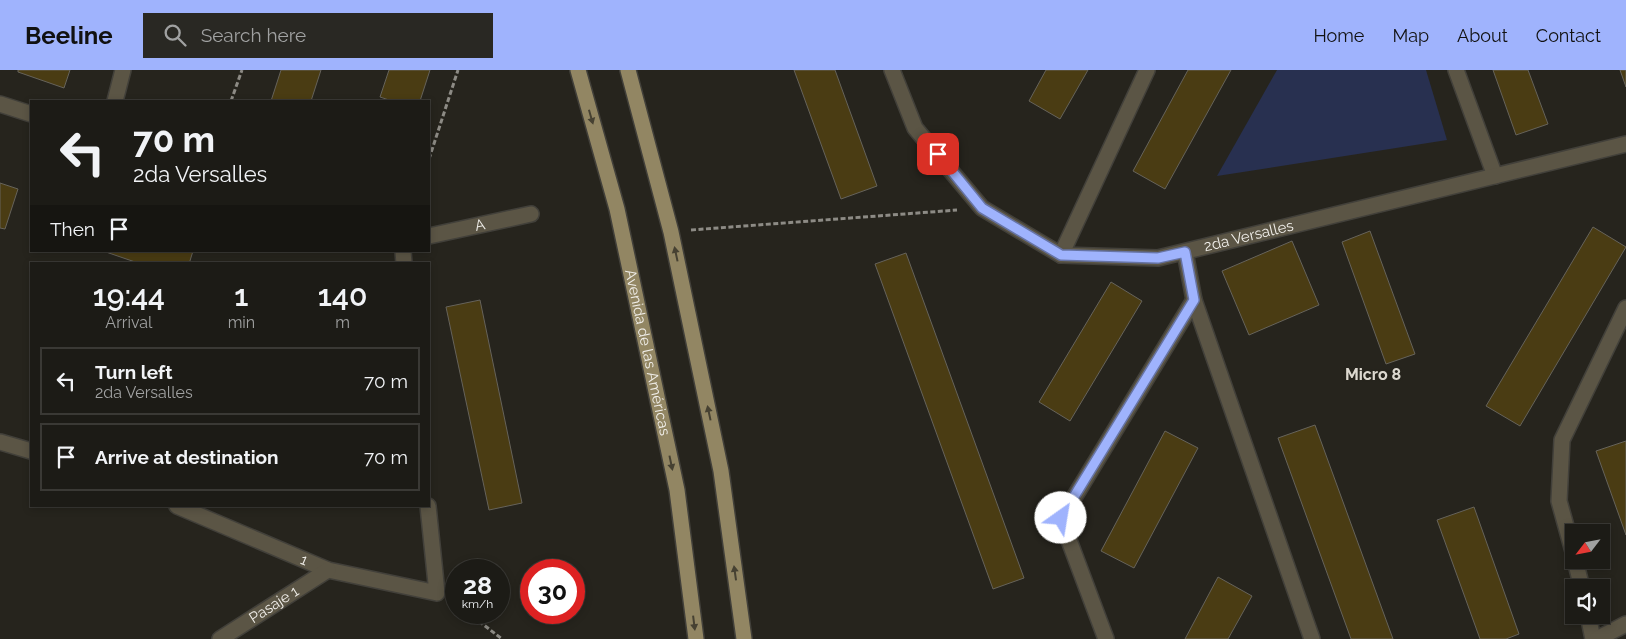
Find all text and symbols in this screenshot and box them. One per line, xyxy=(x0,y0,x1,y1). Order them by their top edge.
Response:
search box xyxy=(143,13,493,58)
text: Beeline xyxy=(25,21,113,50)
icon: search xyxy=(161,21,189,49)
text: Search here xyxy=(201,24,306,46)
text: Home xyxy=(1313,25,1364,46)
text: Map xyxy=(1392,25,1429,46)
text: About xyxy=(1457,25,1508,46)
text: Contact xyxy=(1536,25,1601,46)
one-way arrow xyxy=(587,110,595,125)
text: 70 m xyxy=(133,119,215,160)
icon: left xyxy=(50,120,115,185)
pin xyxy=(917,133,959,175)
icon: arrive xyxy=(924,140,952,168)
text: 2da Versalles xyxy=(133,161,267,187)
icon: arrive xyxy=(105,215,133,243)
street label: A xyxy=(473,215,487,235)
street label: 2da Versalles xyxy=(1202,216,1295,256)
text: Then xyxy=(50,218,95,240)
one-way arrow xyxy=(671,246,679,262)
street label: Avenida de las Américas xyxy=(621,268,674,437)
text: 19:44 xyxy=(93,278,165,313)
text: 1 xyxy=(234,278,248,313)
text: 140 xyxy=(318,278,367,313)
text: Arrival xyxy=(105,313,152,332)
text: min xyxy=(228,313,255,332)
text: m xyxy=(335,313,350,332)
text: Turn left xyxy=(95,361,172,383)
district label: Micro 8 xyxy=(1345,365,1401,384)
icon: left xyxy=(52,367,80,395)
text: 70 m xyxy=(364,370,408,392)
text: 2da Versalles xyxy=(95,383,193,402)
one-way arrow xyxy=(705,405,713,421)
icon: arrive xyxy=(52,443,80,471)
text: Arrive at destination xyxy=(95,446,279,468)
text: 70 m xyxy=(364,446,408,468)
one-way arrow xyxy=(667,455,675,470)
position arrow xyxy=(1034,491,1086,543)
north arrow xyxy=(1565,524,1610,569)
map controls xyxy=(1565,524,1610,624)
street label: 1 xyxy=(298,550,311,570)
speed limit sign: 30 xyxy=(520,559,585,624)
one-way arrow xyxy=(731,565,739,581)
text: 28 xyxy=(463,570,492,600)
button: sound xyxy=(1565,579,1610,624)
street label: Pasaje 1 xyxy=(246,582,303,627)
text: km/h xyxy=(462,597,493,611)
one-way arrow xyxy=(690,616,698,632)

